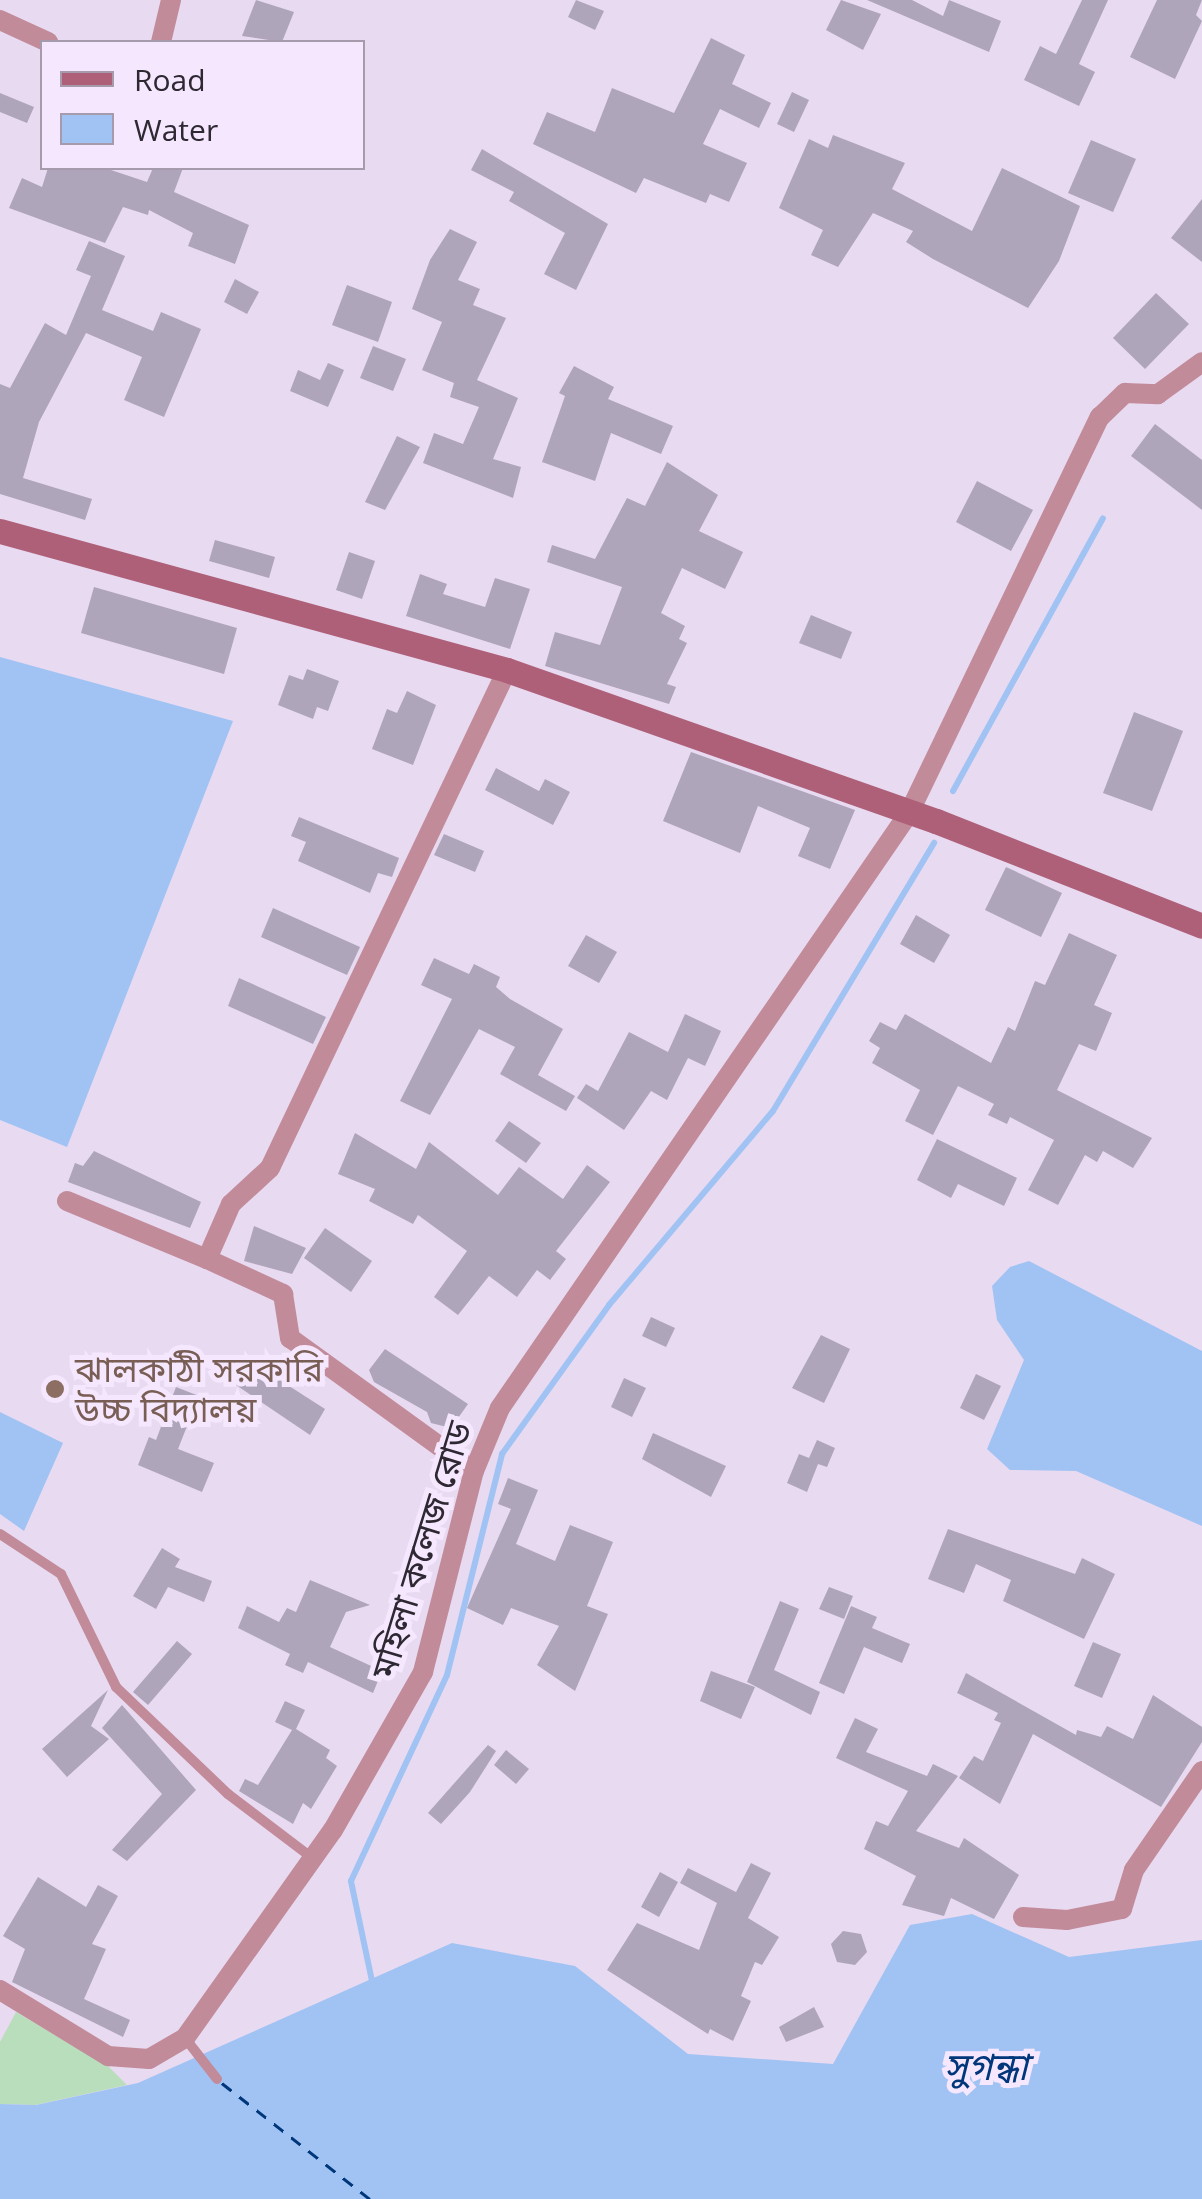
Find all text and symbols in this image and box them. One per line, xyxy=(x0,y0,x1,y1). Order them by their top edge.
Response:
legend xyxy=(40,40,365,170)
text: Road xyxy=(134,59,206,100)
text: Water xyxy=(134,109,218,150)
place label: ঝালকাঠী সরকারি উচ্চ বিদ্যালয় xyxy=(75,1348,323,1430)
marker: ঝালকাঠী সরকারি উচ্চ বিদ্যালয় xyxy=(44,1378,66,1400)
street label: মহিলা কলেজ রোড xyxy=(362,1416,480,1684)
water label: সুগন্ধা xyxy=(944,2043,1028,2089)

